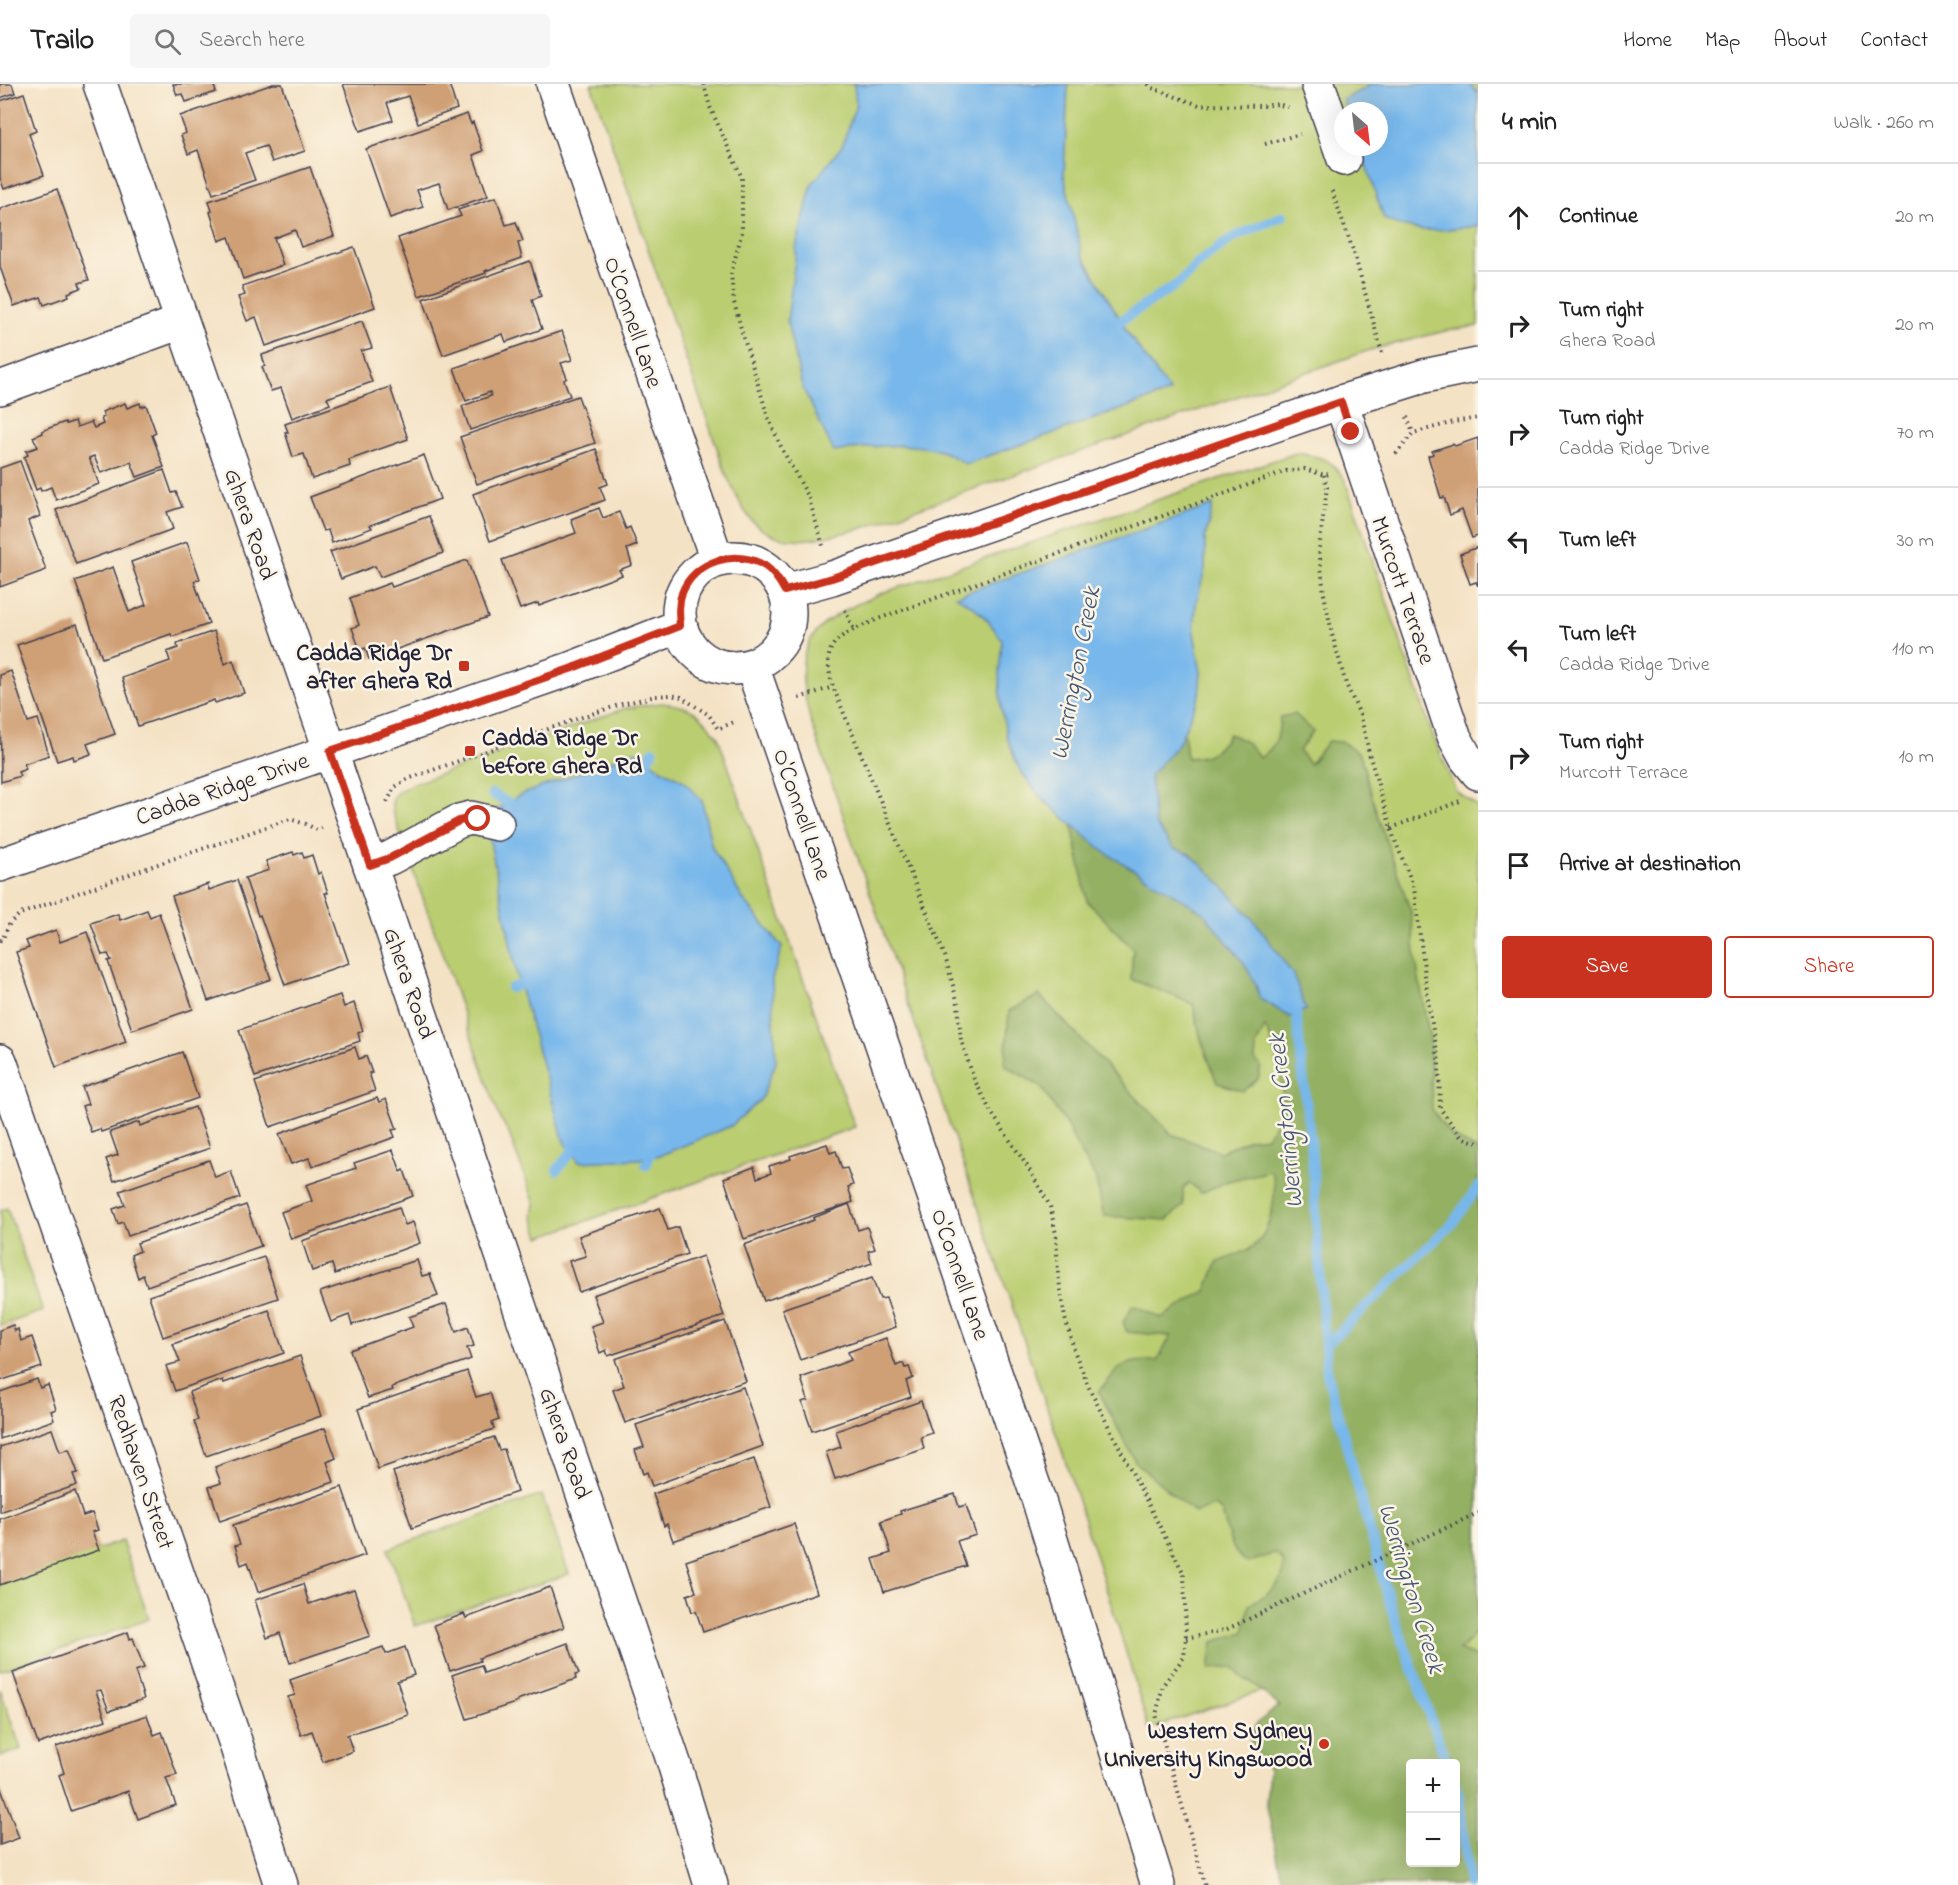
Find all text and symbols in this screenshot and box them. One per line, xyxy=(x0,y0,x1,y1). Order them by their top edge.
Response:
search box xyxy=(130,14,550,68)
text: Trailo xyxy=(30,21,94,62)
icon: search xyxy=(151,25,184,58)
text: Search here xyxy=(199,25,305,57)
text: Home xyxy=(1623,26,1672,56)
text: Map xyxy=(1705,26,1740,56)
text: About xyxy=(1773,26,1827,56)
text: Contact xyxy=(1860,26,1928,56)
north arrow xyxy=(1334,102,1388,156)
text: 4 min xyxy=(1502,104,1557,142)
text: Walk · 260 m xyxy=(1833,109,1934,138)
icon: ahead xyxy=(1502,201,1535,234)
text: Continue xyxy=(1559,201,1638,233)
text: 20 m xyxy=(1895,203,1934,232)
street label: O'Connell Lane xyxy=(593,252,671,393)
text: Turn right xyxy=(1559,295,1644,327)
icon: right xyxy=(1502,309,1535,342)
text: 20 m xyxy=(1895,311,1934,340)
text: Ghera Road xyxy=(1559,327,1656,356)
text: Turn right xyxy=(1559,403,1644,435)
icon: right xyxy=(1502,417,1535,450)
route end xyxy=(1337,418,1363,444)
text: 70 m xyxy=(1897,419,1934,448)
text: Cadda Ridge Drive xyxy=(1559,435,1710,464)
street label: Ghera Road xyxy=(213,464,284,586)
street label: Murcott Terrace xyxy=(1360,512,1443,670)
icon: left xyxy=(1502,525,1535,558)
text: Turn left xyxy=(1559,525,1636,557)
text: 30 m xyxy=(1897,527,1934,556)
water label: Werrington Creek xyxy=(1042,582,1113,763)
text: Turn left xyxy=(1559,619,1636,651)
icon: left xyxy=(1502,633,1535,666)
text: 110 m xyxy=(1892,635,1934,664)
place label: Cadda Ridge Dr after Ghera Rd xyxy=(296,637,453,700)
text: Cadda Ridge Drive xyxy=(1559,651,1710,680)
marker: Cadda Ridge Dr after Ghera Rd xyxy=(457,659,471,673)
place label: Cadda Ridge Dr before Ghera Rd xyxy=(482,722,643,785)
text: Turn right xyxy=(1559,727,1644,759)
icon: right xyxy=(1502,741,1535,774)
text: 10 m xyxy=(1898,743,1934,772)
street label: Cadda Ridge Drive xyxy=(132,744,314,836)
marker: Cadda Ridge Dr before Ghera Rd xyxy=(463,744,477,758)
street label: O'Connell Lane xyxy=(762,744,840,885)
text: Murcott Terrace xyxy=(1559,759,1688,788)
route start xyxy=(464,805,490,831)
icon: arrive xyxy=(1502,849,1535,882)
text: Arrive at destination xyxy=(1559,849,1741,881)
street label: Ghera Road xyxy=(372,923,443,1045)
button: Save xyxy=(1502,936,1712,998)
button: Share xyxy=(1724,936,1934,998)
water label: Werrington Creek xyxy=(1259,1030,1315,1210)
street label: O'Connell Lane xyxy=(920,1204,998,1345)
street label: Ghera Road xyxy=(528,1383,599,1505)
street label: Redhaven Street xyxy=(97,1391,182,1555)
water label: Werrington Creek xyxy=(1366,1499,1454,1680)
place label: Western Sydney University Kingswood xyxy=(1104,1715,1313,1779)
marker: Western Sydney University Kingswood xyxy=(1317,1737,1331,1751)
map controls xyxy=(1406,1759,1460,1867)
button: + xyxy=(1406,1759,1460,1813)
button: − xyxy=(1406,1813,1460,1867)

